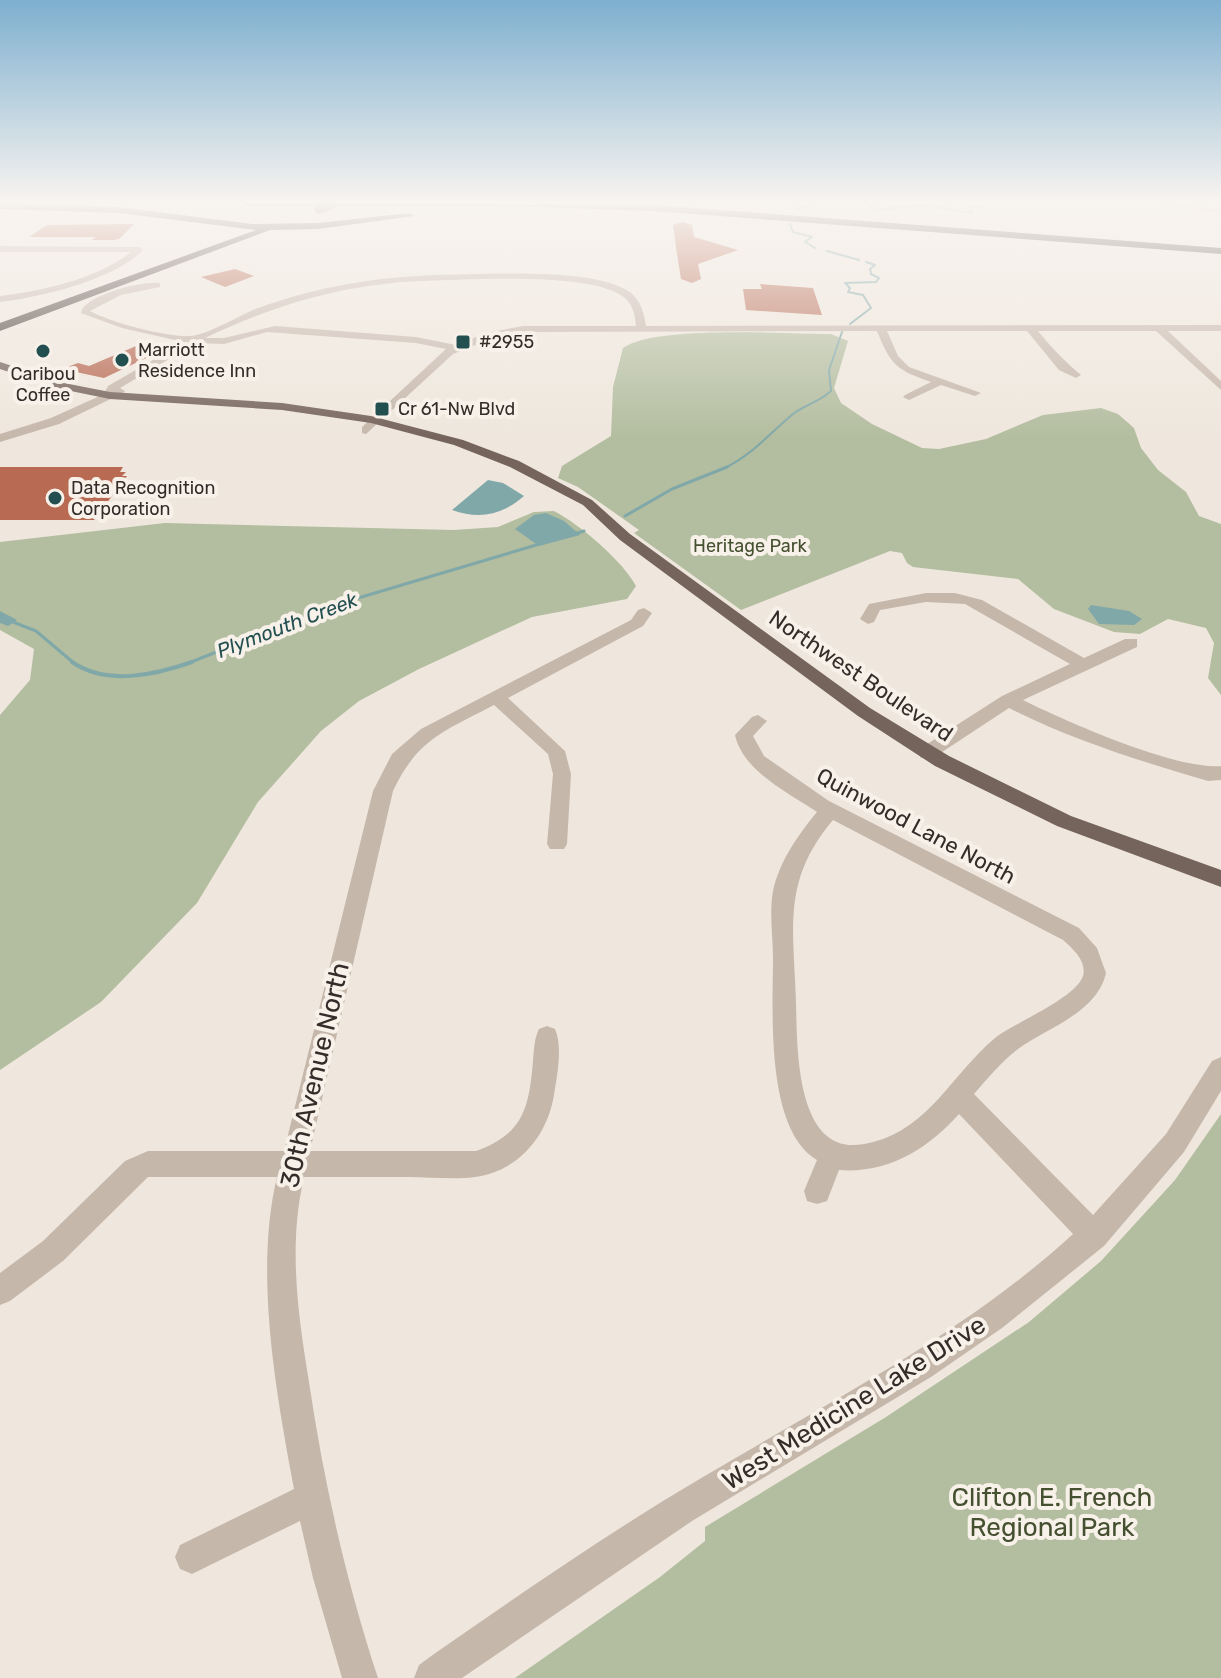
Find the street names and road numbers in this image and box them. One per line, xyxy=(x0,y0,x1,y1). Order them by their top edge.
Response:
street label: Northwest Boulevard xyxy=(764,604,958,748)
street label: Quinwood Lane North xyxy=(812,762,1020,890)
street label: 30th Avenue North xyxy=(274,959,356,1191)
street label: West Medicine Lake Drive xyxy=(717,1309,991,1497)

